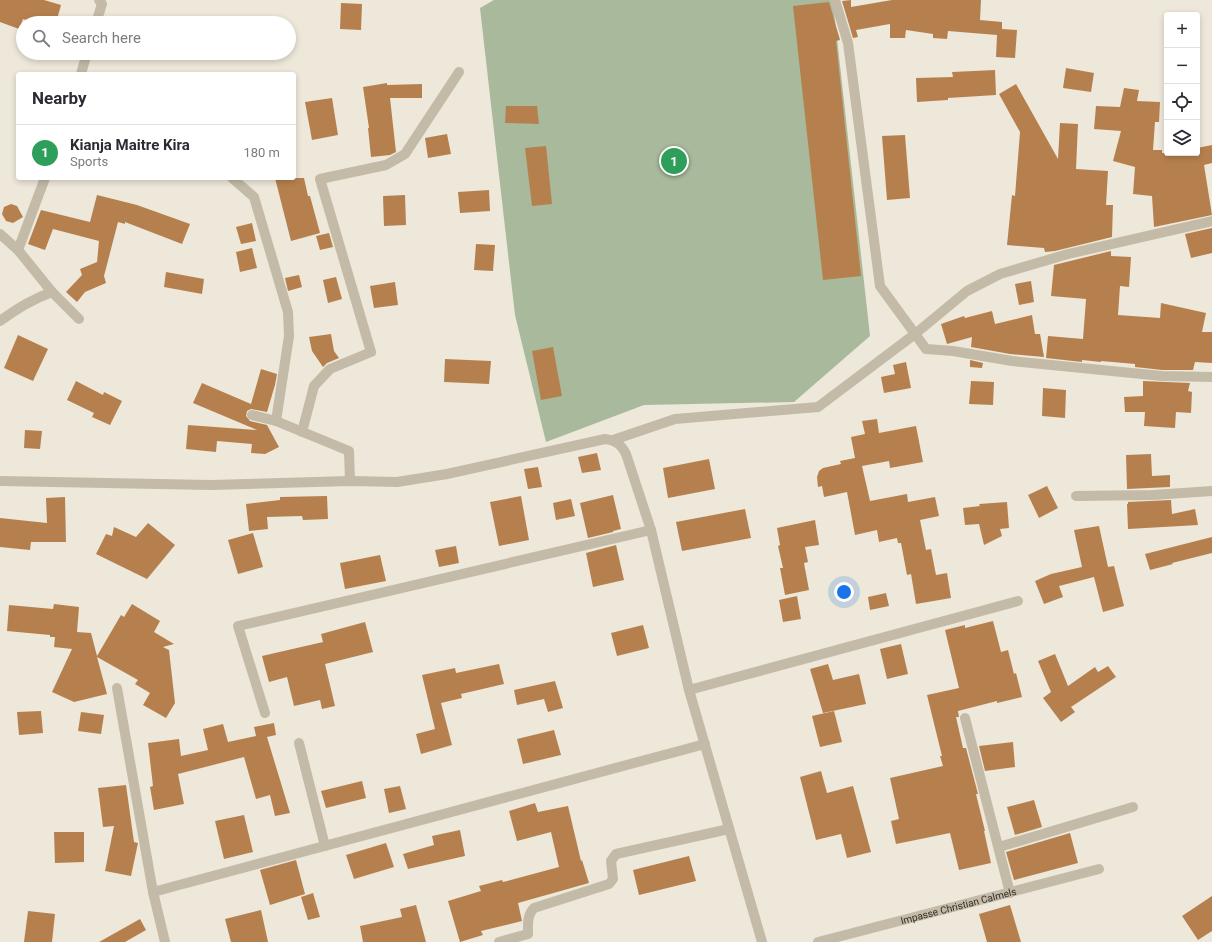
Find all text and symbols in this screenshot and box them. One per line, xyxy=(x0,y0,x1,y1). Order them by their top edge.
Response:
map controls xyxy=(1164,12,1200,156)
button: + xyxy=(1164,12,1200,48)
search box xyxy=(16,16,296,60)
icon: search xyxy=(30,27,52,49)
text: Search here xyxy=(62,29,141,47)
button: − xyxy=(1164,48,1200,84)
button: locate xyxy=(1164,84,1200,120)
text: Nearby xyxy=(32,88,87,108)
button: layers xyxy=(1164,120,1200,156)
text: Kianja Maitre Kira xyxy=(70,136,190,154)
text: 1 xyxy=(41,145,49,160)
text: 180 m xyxy=(243,145,280,160)
pin: 1 xyxy=(661,146,687,176)
text: Sports xyxy=(70,154,108,169)
your location xyxy=(834,582,854,602)
street label: Impasse Christian Calmels xyxy=(899,886,1017,926)

